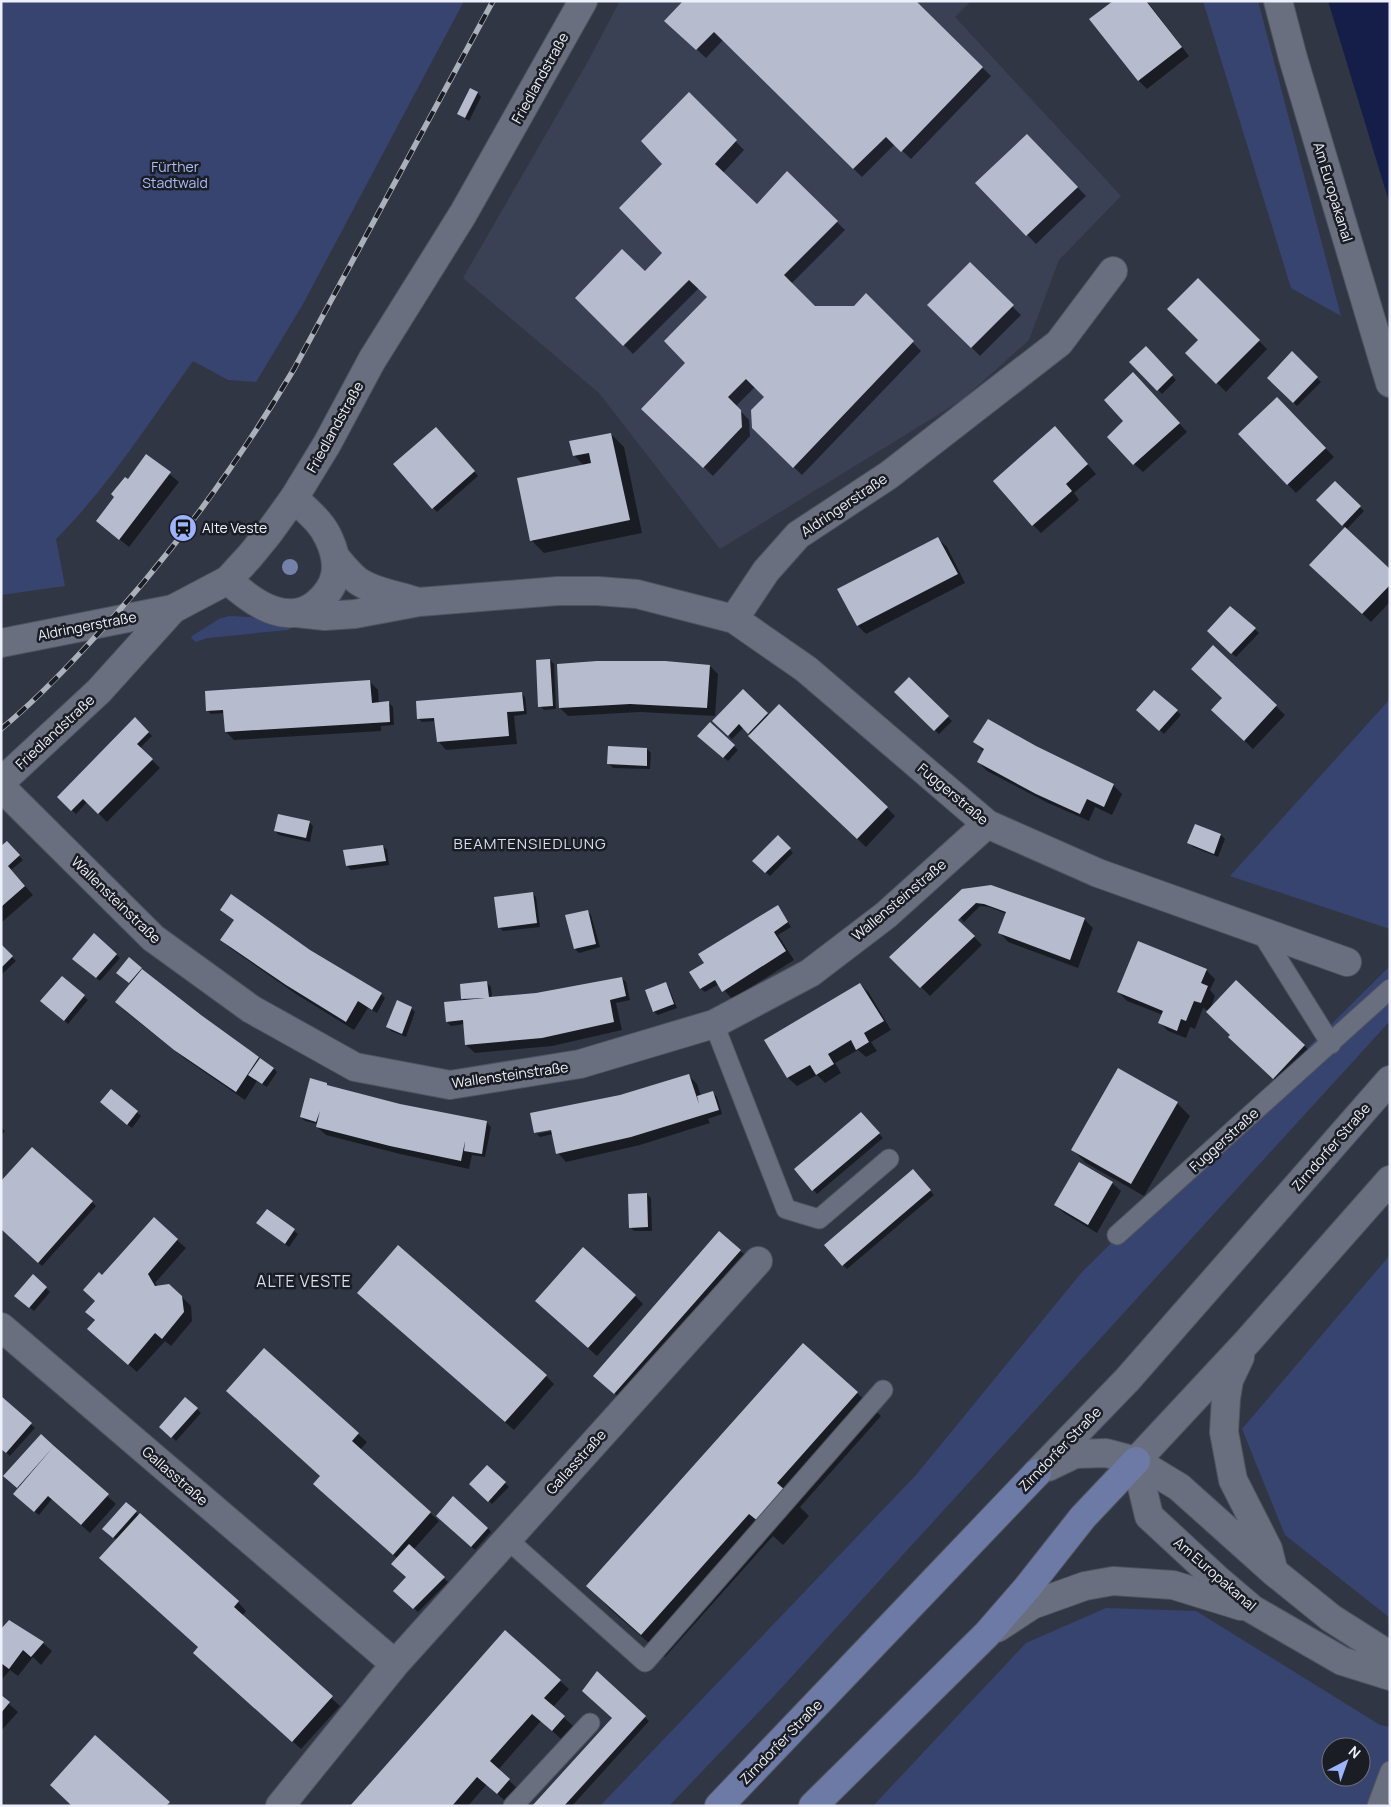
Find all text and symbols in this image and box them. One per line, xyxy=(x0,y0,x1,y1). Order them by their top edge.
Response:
street label: Friedlandstraße xyxy=(507,29,572,127)
street label: Am Europakanal xyxy=(1309,140,1358,244)
park label: Fürther Stadtwald xyxy=(142,157,208,192)
street label: Friedlandstraße xyxy=(302,378,367,476)
street label: Aldringerstraße xyxy=(797,469,891,541)
station icon: Alte Veste xyxy=(168,513,198,543)
place label: Alte Veste xyxy=(202,518,267,537)
street label: Aldringerstraße xyxy=(36,607,138,644)
street label: Friedlandstraße xyxy=(11,690,98,773)
street label: Fuggerstraße xyxy=(914,758,993,829)
district label: BEAMTENSIEDLUNG xyxy=(453,833,607,854)
street label: Wallensteinstraße xyxy=(67,852,165,947)
street label: Wallensteinstraße xyxy=(848,855,950,945)
street label: Wallensteinstraße xyxy=(450,1057,569,1092)
street label: Zirndorfer Straße xyxy=(1287,1099,1374,1195)
street label: Fuggerstraße xyxy=(1185,1103,1262,1176)
district label: ALTE VESTE xyxy=(256,1270,352,1292)
street label: Zirndorfer Straße xyxy=(1014,1402,1105,1495)
street label: Gallasstraße xyxy=(541,1425,610,1498)
street label: Gallasstraße xyxy=(138,1442,212,1509)
street label: Am Europakanal xyxy=(1170,1533,1260,1615)
street label: Zirndorfer Straße xyxy=(735,1695,826,1788)
north arrow xyxy=(1321,1737,1371,1787)
text: N xyxy=(1345,1741,1365,1762)

